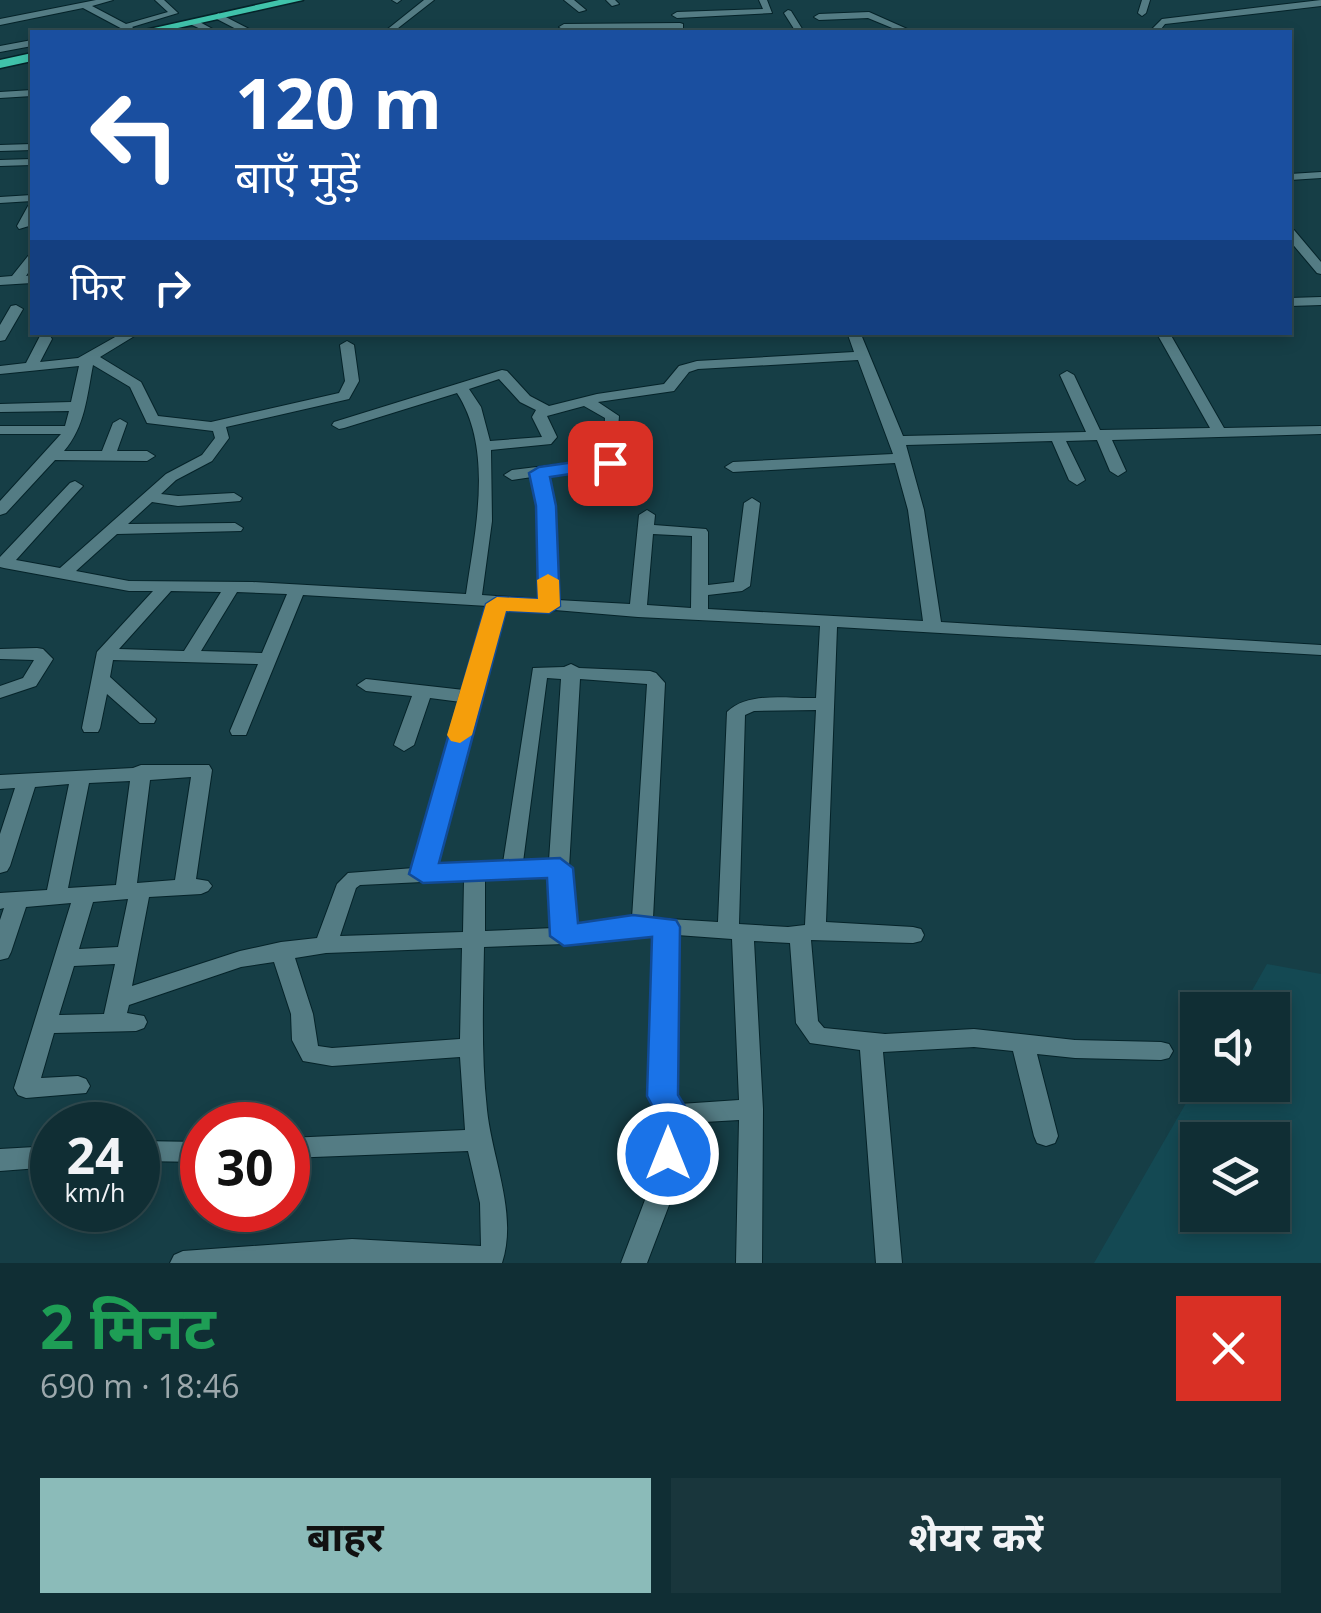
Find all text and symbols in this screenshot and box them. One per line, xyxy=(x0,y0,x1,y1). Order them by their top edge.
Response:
text: 120 m xyxy=(235,54,442,150)
icon: left xyxy=(70,70,200,200)
text: बाएँ मुड़ें xyxy=(235,145,360,206)
text: फिर xyxy=(70,259,125,311)
icon: right xyxy=(145,260,200,315)
pin xyxy=(568,421,653,506)
icon: arrive xyxy=(583,436,638,491)
map controls xyxy=(1180,992,1290,1232)
button: sound xyxy=(1180,992,1290,1102)
speed limit sign: 30 xyxy=(180,1102,310,1232)
position arrow xyxy=(616,1102,720,1206)
text: 24 xyxy=(66,1121,124,1189)
button: layers xyxy=(1180,1122,1290,1232)
text: km/h xyxy=(65,1175,125,1209)
text: 2 मिनट xyxy=(40,1285,216,1367)
button: close xyxy=(1176,1296,1281,1401)
text: 690 m · 18:46 xyxy=(40,1364,239,1407)
button: बाहर xyxy=(40,1478,651,1593)
button: शेयर करें xyxy=(671,1478,1281,1593)

